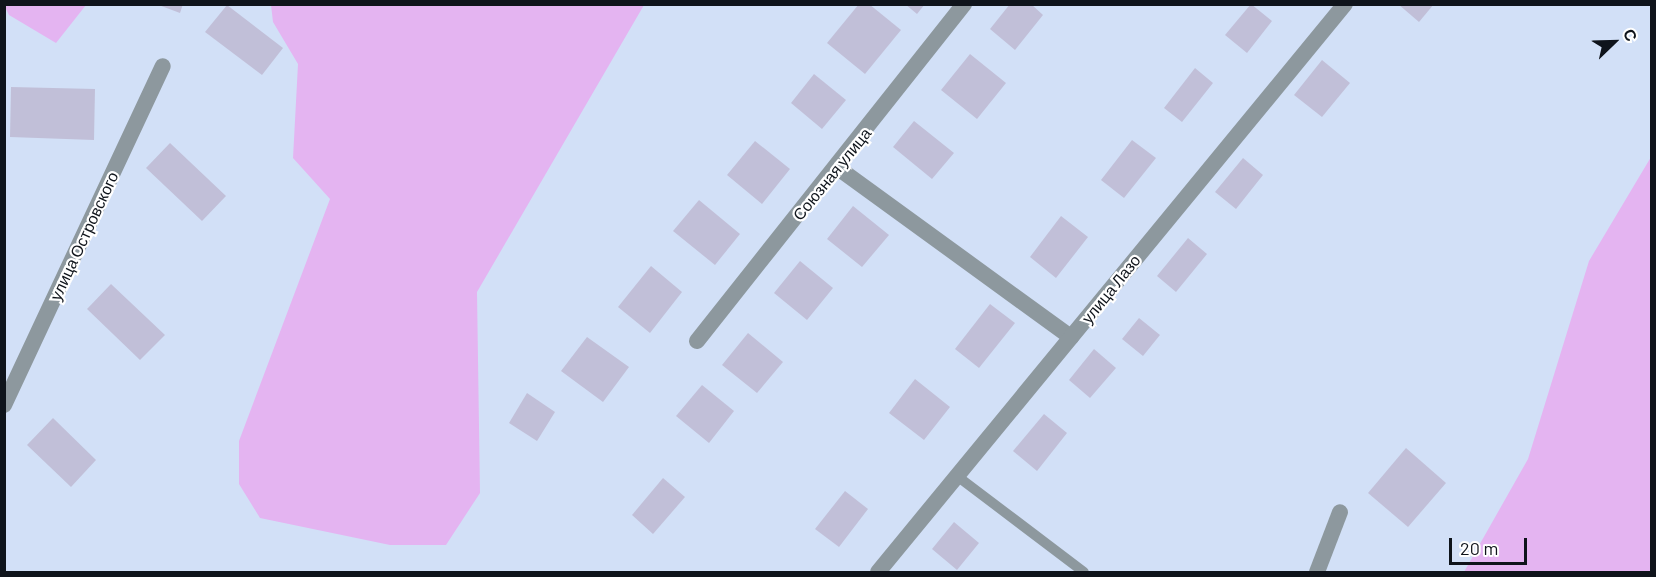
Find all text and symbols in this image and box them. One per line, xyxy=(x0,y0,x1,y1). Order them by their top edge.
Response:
north arrow xyxy=(1584,12,1644,72)
text: С xyxy=(1620,26,1642,44)
street label: Союзная улица xyxy=(789,124,875,224)
street label: улица Островского xyxy=(46,169,122,303)
street label: улица Лазо xyxy=(1078,251,1144,327)
scale bar xyxy=(1452,526,1530,564)
text: 20 m xyxy=(1460,537,1498,559)

